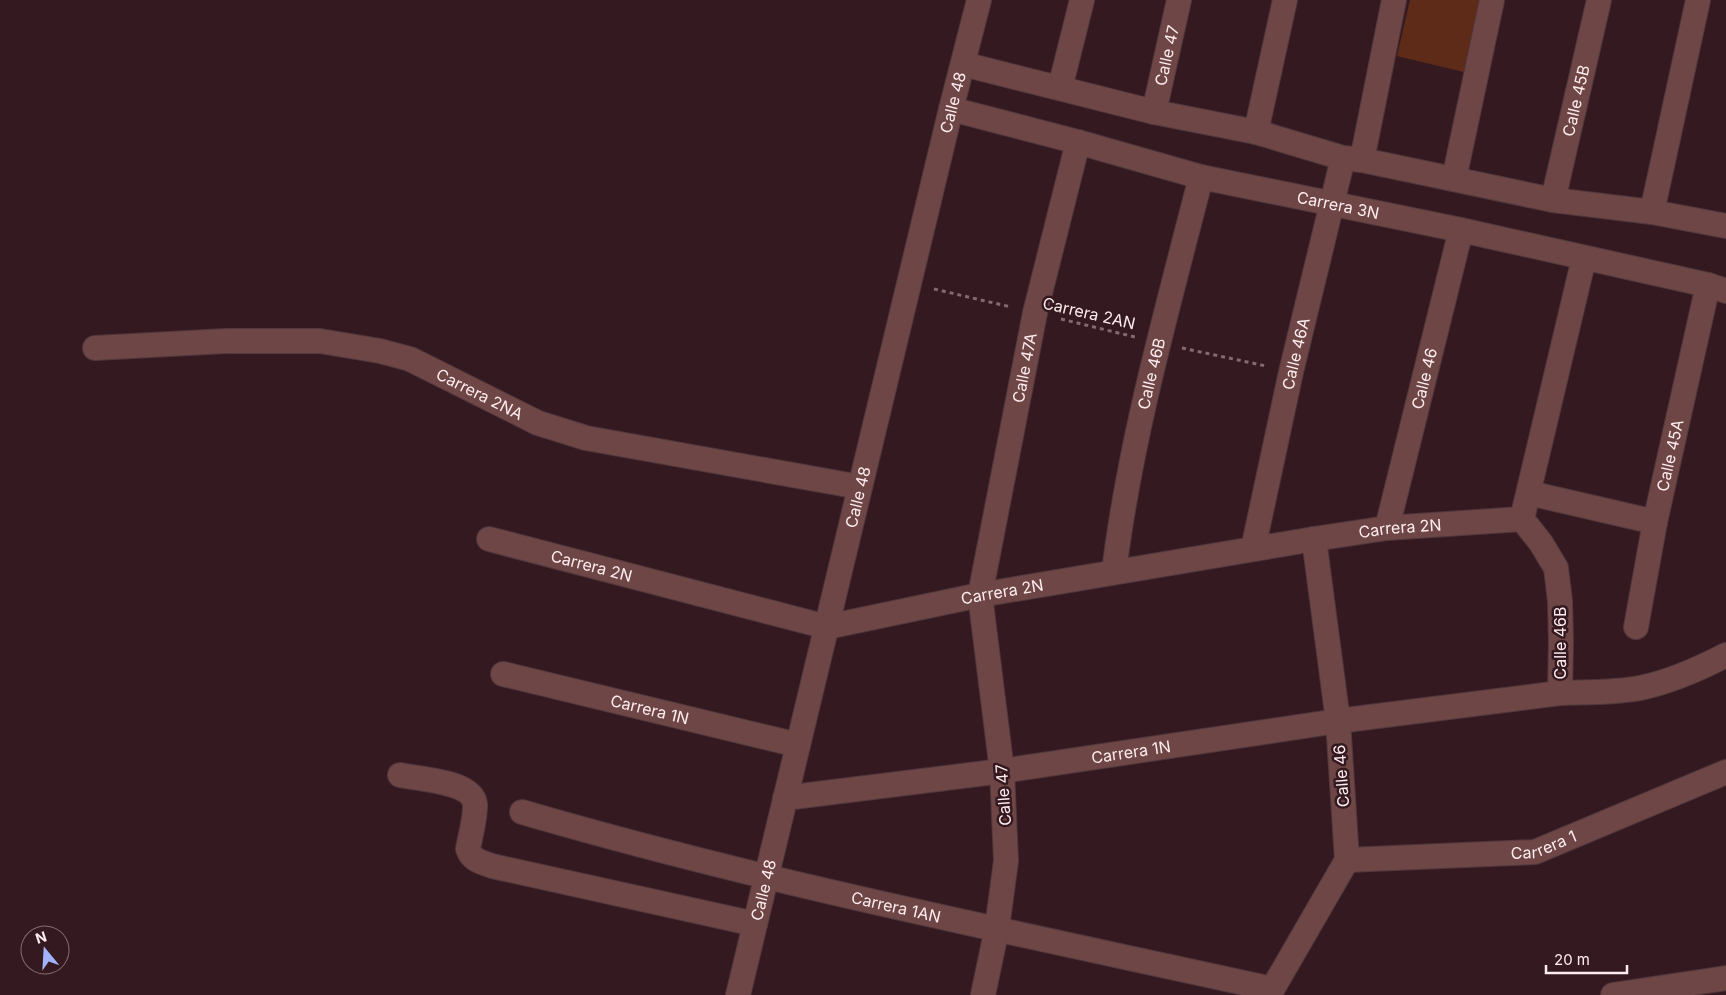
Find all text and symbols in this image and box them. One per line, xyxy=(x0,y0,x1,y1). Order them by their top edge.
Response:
street label: Calle 47 xyxy=(1150,23,1183,88)
street label: Calle 45B xyxy=(1558,63,1594,138)
street label: Calle 48 xyxy=(936,70,970,135)
street label: Carrera 3N xyxy=(1295,187,1381,223)
street label: Carrera 2AN xyxy=(1041,293,1137,333)
street label: Calle 46A xyxy=(1277,315,1314,392)
street label: Calle 47A xyxy=(1008,331,1041,405)
street label: Calle 46B xyxy=(1133,336,1169,411)
street label: Calle 46 xyxy=(1407,346,1441,411)
street label: Carrera 2NA xyxy=(433,364,526,424)
street label: Calle 45A xyxy=(1652,417,1688,493)
street label: Calle 48 xyxy=(841,464,875,530)
street label: Carrera 2N xyxy=(1357,514,1442,542)
street label: Carrera 2N xyxy=(549,546,634,586)
street label: Carrera 2N xyxy=(959,575,1045,609)
street label: Calle 46B xyxy=(1550,607,1570,679)
street label: Carrera 1N xyxy=(609,690,691,728)
street label: Carrera 1N xyxy=(1090,736,1172,768)
street label: Calle 46 xyxy=(1329,744,1353,808)
street label: Calle 47 xyxy=(991,764,1015,826)
street label: Carrera 1 xyxy=(1510,826,1579,863)
street label: Calle 48 xyxy=(746,857,780,923)
street label: Carrera 1AN xyxy=(849,887,943,927)
north arrow xyxy=(20,925,70,975)
text: N xyxy=(33,927,49,947)
scale bar xyxy=(1546,942,1627,974)
text: 20 m xyxy=(1554,950,1590,969)

